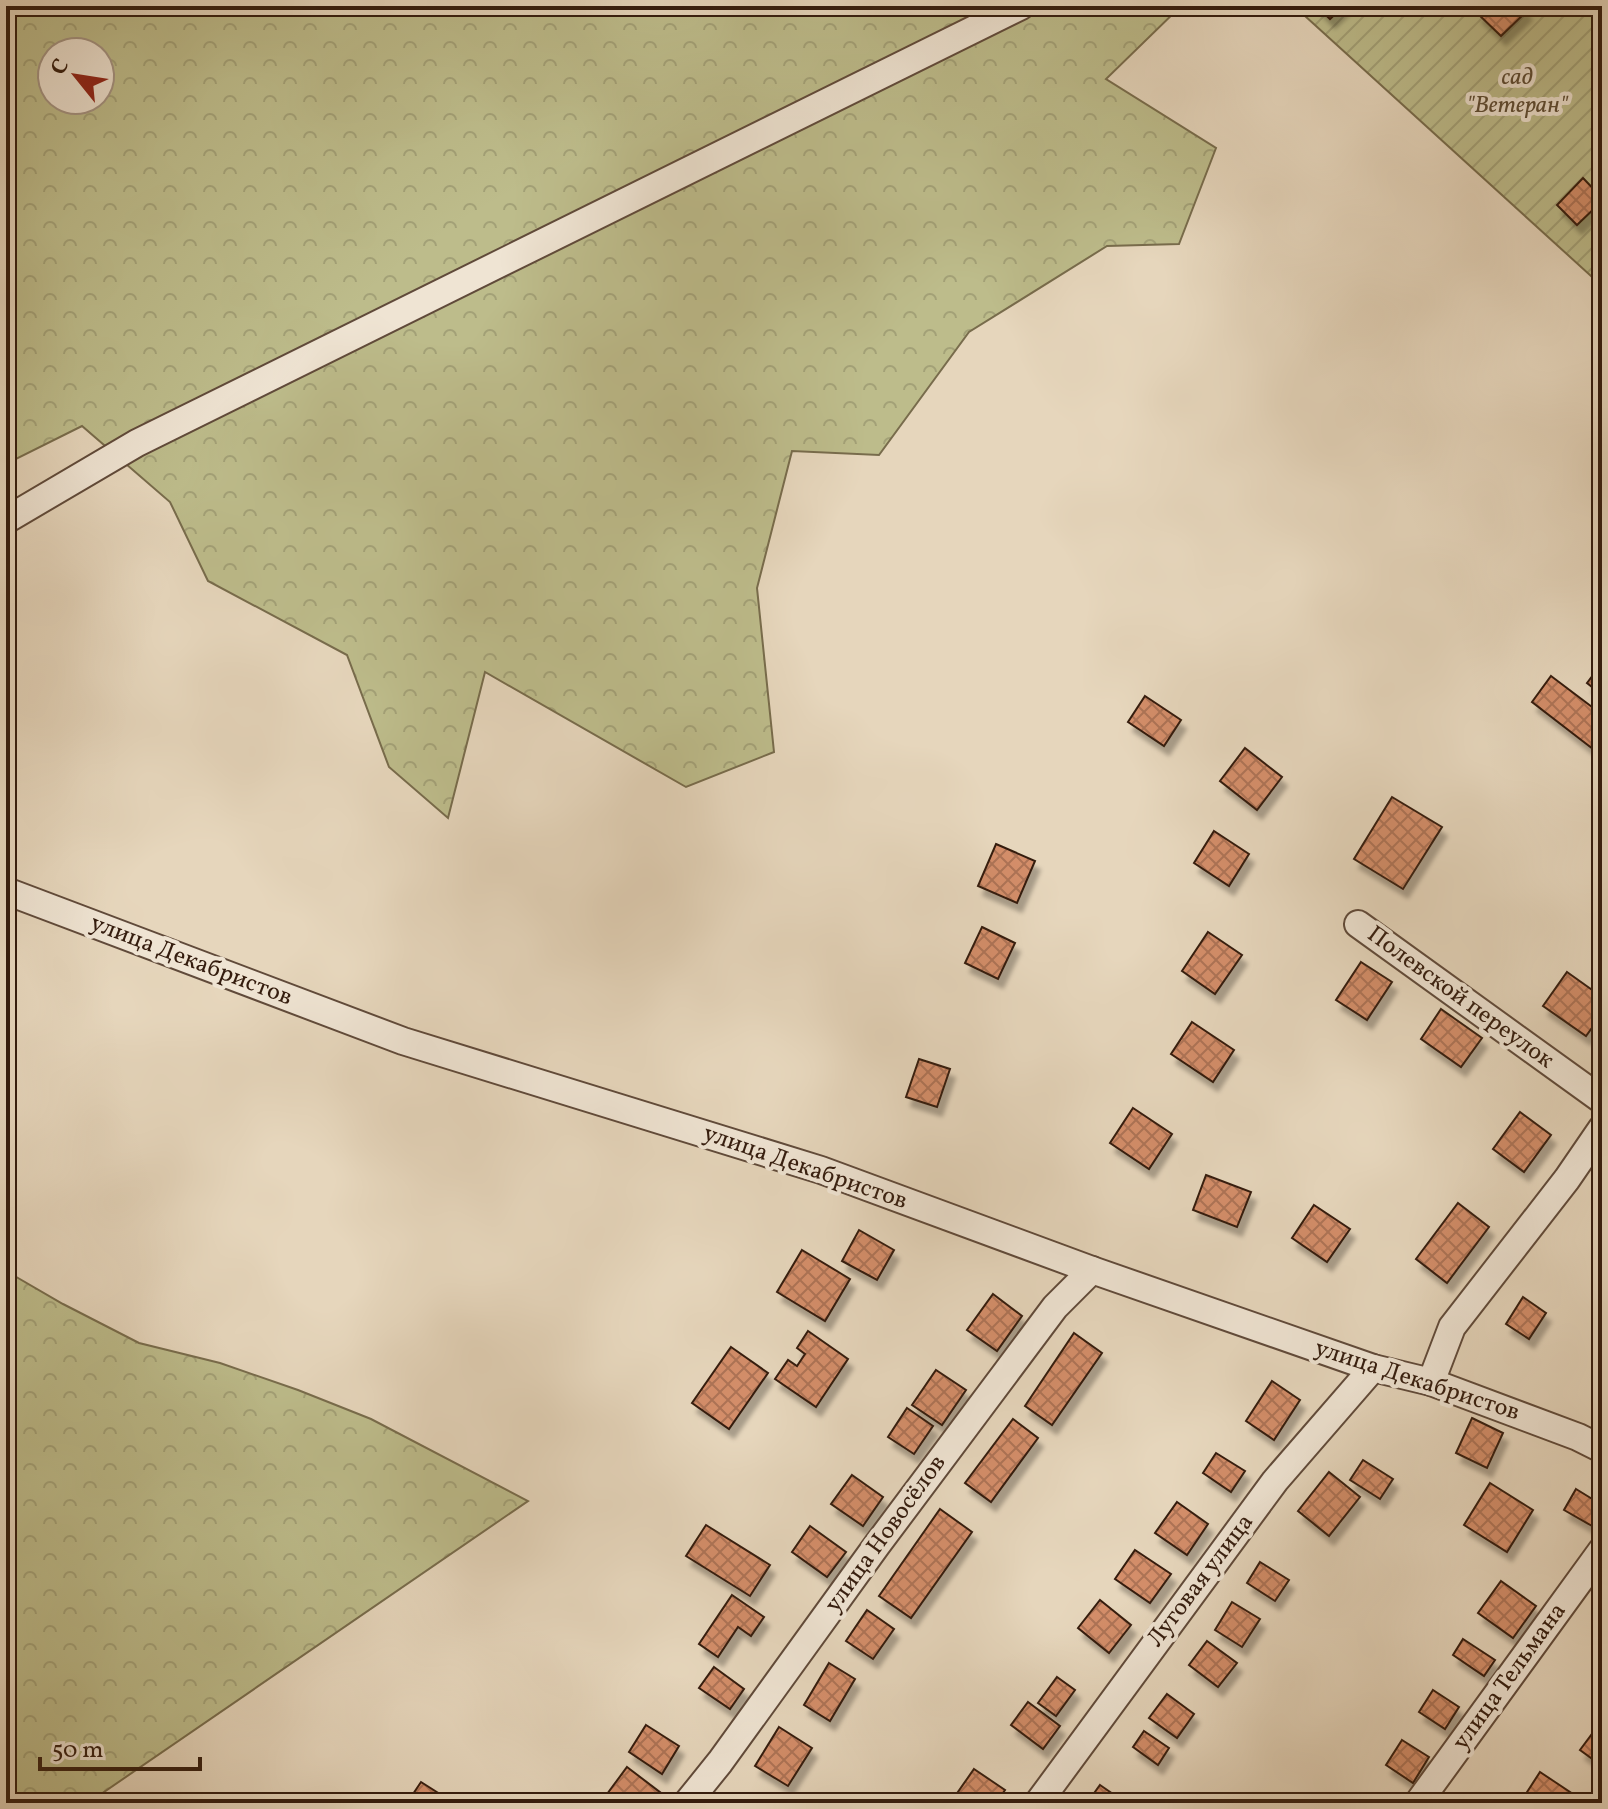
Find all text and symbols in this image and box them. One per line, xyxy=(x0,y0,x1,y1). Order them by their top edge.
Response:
north arrow xyxy=(36,36,116,116)
text: С xyxy=(44,53,78,81)
park label: сад "Ветеран" xyxy=(1466,61,1569,123)
street label: улица Декабристов xyxy=(85,907,297,1015)
street label: Полевской переулок xyxy=(1360,918,1561,1078)
street label: улица Декабристов xyxy=(698,1117,912,1219)
street label: улица Декабристов xyxy=(1310,1332,1524,1430)
street label: улица Новосёлов xyxy=(817,1448,955,1620)
street label: Луговая улица xyxy=(1140,1507,1262,1655)
street label: улица Тельмана xyxy=(1445,1596,1575,1758)
scale bar xyxy=(40,1721,200,1771)
text: 50 m xyxy=(52,1734,104,1768)

